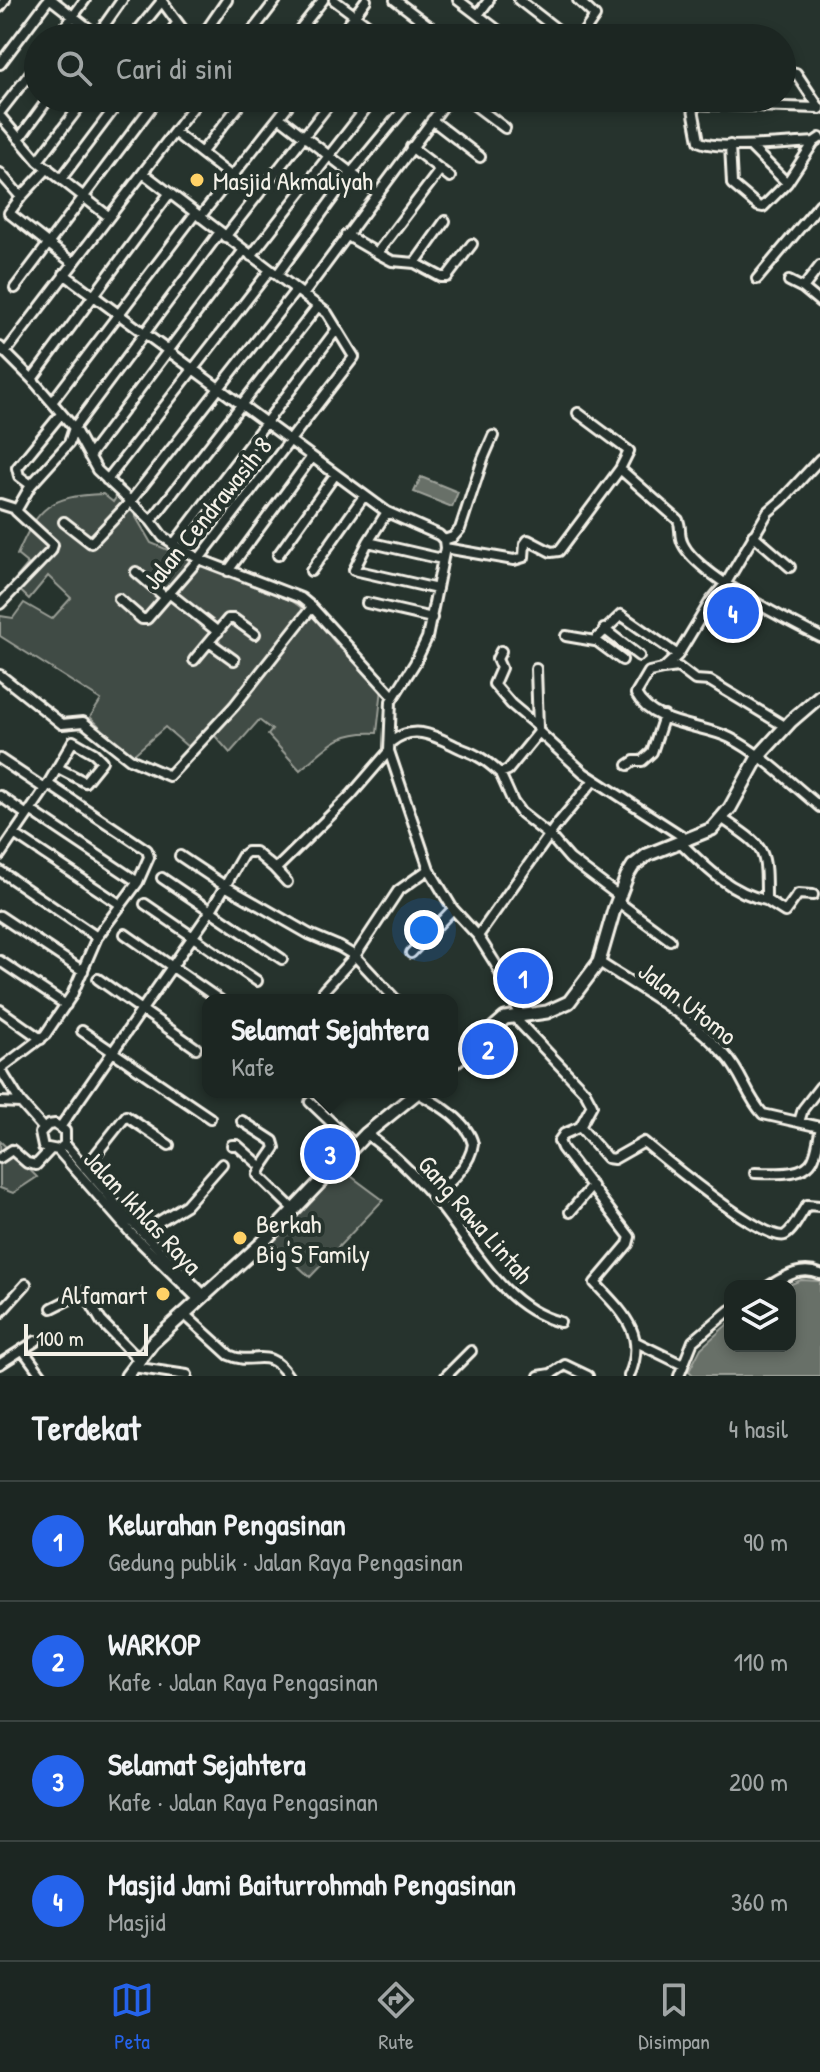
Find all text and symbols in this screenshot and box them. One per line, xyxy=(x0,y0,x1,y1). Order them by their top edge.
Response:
search box xyxy=(24,24,796,112)
icon: search xyxy=(52,46,96,90)
text: Cari di sini xyxy=(116,48,233,88)
place label: Masjid Akmaliyah xyxy=(213,163,373,198)
marker: Masjid Akmaliyah xyxy=(188,171,206,189)
street label: Jalan Cendrawasih 8 xyxy=(134,429,280,597)
pin: 4 xyxy=(707,583,759,643)
your location xyxy=(404,910,444,950)
pin: 1 xyxy=(497,948,549,1008)
street label: Jalan Utomo xyxy=(631,953,745,1053)
popup xyxy=(202,994,458,1098)
text: Selamat Sejahtera xyxy=(231,1009,429,1049)
pin: 2 xyxy=(462,1019,514,1079)
text: Kafe xyxy=(231,1049,275,1084)
pin: 3 xyxy=(304,1124,356,1184)
street label: Jalan Ikhlas Raya xyxy=(76,1142,210,1282)
street label: Gang Rawa Lintah xyxy=(410,1147,542,1291)
place label: Berkah Big'S Family xyxy=(256,1206,370,1271)
marker: Berkah Big'S Family xyxy=(231,1229,249,1247)
place label: Alfamart xyxy=(61,1277,148,1312)
map controls xyxy=(724,1280,796,1352)
button: layers xyxy=(724,1280,796,1352)
marker: Alfamart xyxy=(154,1285,172,1303)
scale bar xyxy=(24,1320,148,1356)
text: 100 m xyxy=(36,1323,84,1353)
text: Terdekat xyxy=(32,1405,140,1451)
text: 4 hasil xyxy=(728,1411,788,1446)
text: Kelurahan Pengasinan xyxy=(108,1504,346,1544)
text: 1 xyxy=(53,1524,63,1559)
text: 90 m xyxy=(743,1524,788,1559)
text: Gedung publik · Jalan Raya Pengasinan xyxy=(108,1544,463,1579)
text: WARKOP xyxy=(108,1624,202,1664)
text: 2 xyxy=(52,1644,64,1679)
text: 110 m xyxy=(734,1644,788,1679)
text: Kafe · Jalan Raya Pengasinan xyxy=(108,1664,378,1699)
text: Selamat Sejahtera xyxy=(108,1744,306,1784)
text: 3 xyxy=(52,1764,64,1799)
text: 200 m xyxy=(729,1764,788,1799)
text: Kafe · Jalan Raya Pengasinan xyxy=(108,1784,378,1819)
text: Masjid Jami Baiturrohmah Pengasinan xyxy=(108,1864,516,1904)
text: 4 xyxy=(53,1884,63,1919)
text: 360 m xyxy=(731,1884,788,1919)
text: Masjid xyxy=(108,1904,166,1939)
tab: Peta xyxy=(110,1978,154,2056)
tab: Rute xyxy=(374,1978,418,2056)
tab: Disimpan xyxy=(638,1978,710,2056)

